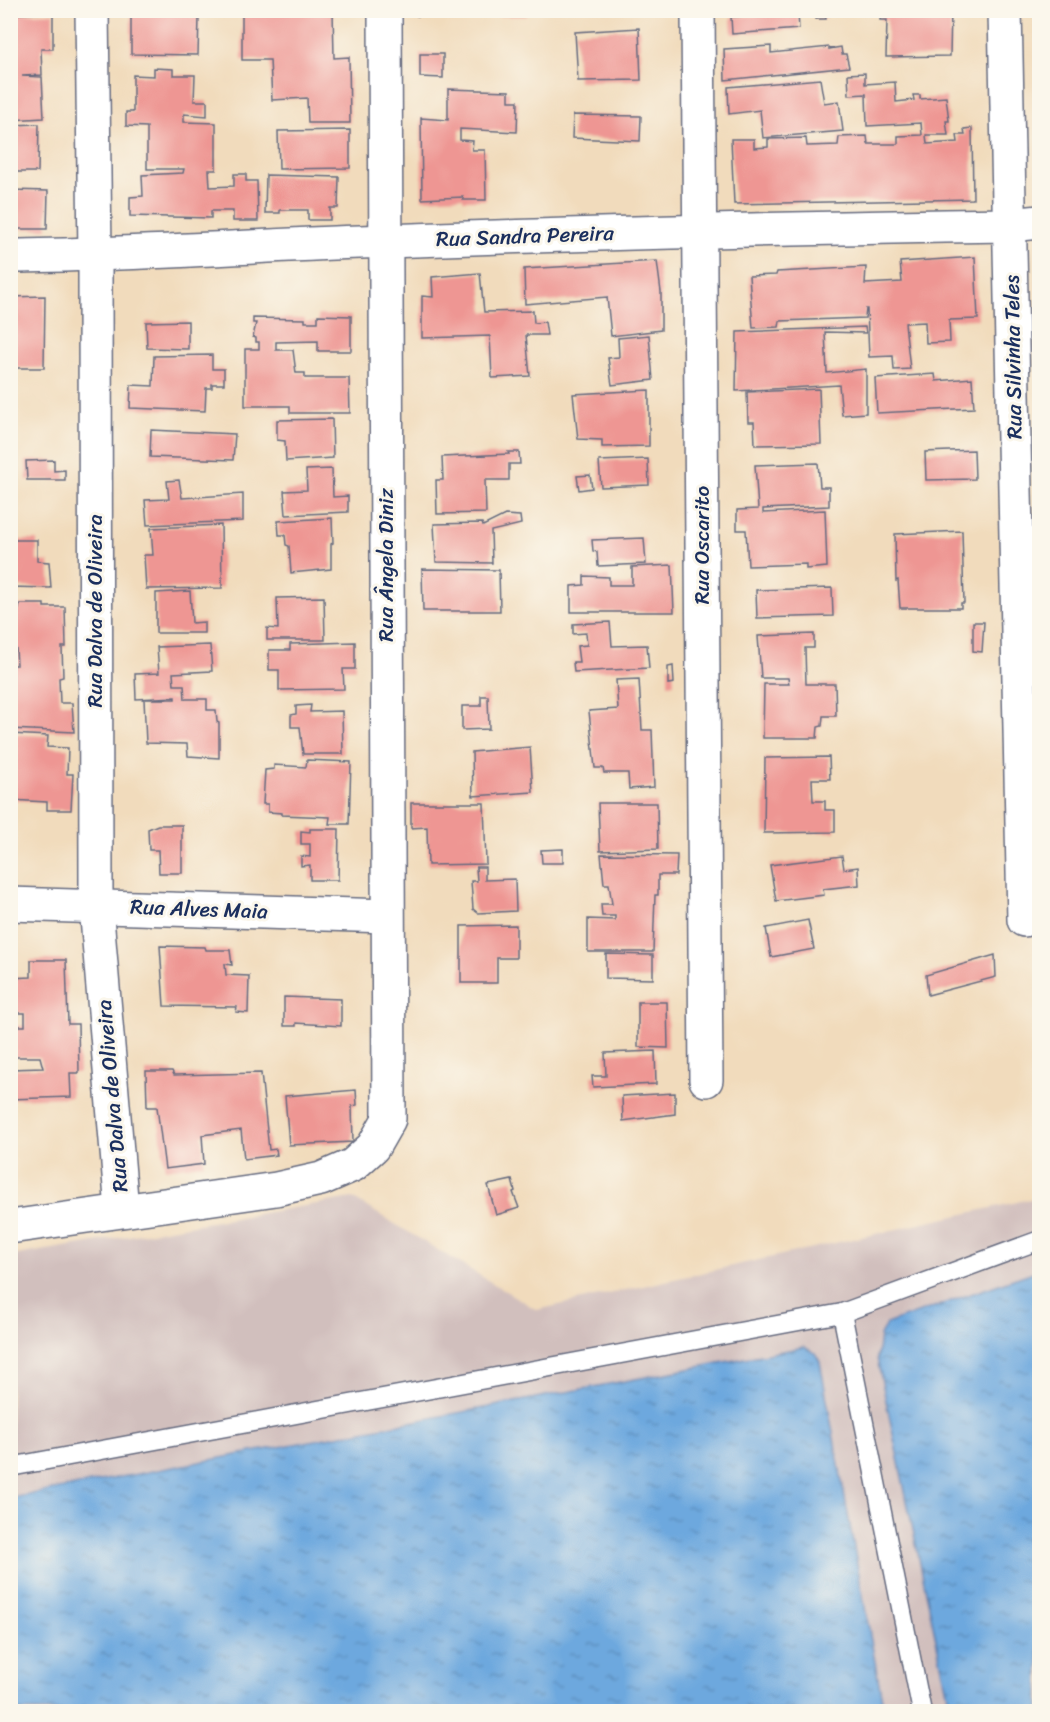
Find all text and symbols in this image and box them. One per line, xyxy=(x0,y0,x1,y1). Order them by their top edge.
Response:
street label: Rua Sandra Pereira xyxy=(435,214,615,258)
street label: Rua Silvinha Teles xyxy=(993,274,1033,439)
street label: Rua Oscarito xyxy=(683,485,721,604)
street label: Rua Ângela Diniz xyxy=(367,487,405,642)
street label: Rua Dalva de Oliveira xyxy=(76,514,114,708)
street label: Rua Alves Maia xyxy=(130,888,269,930)
street label: Rua Dalva de Oliveira xyxy=(85,998,139,1194)

